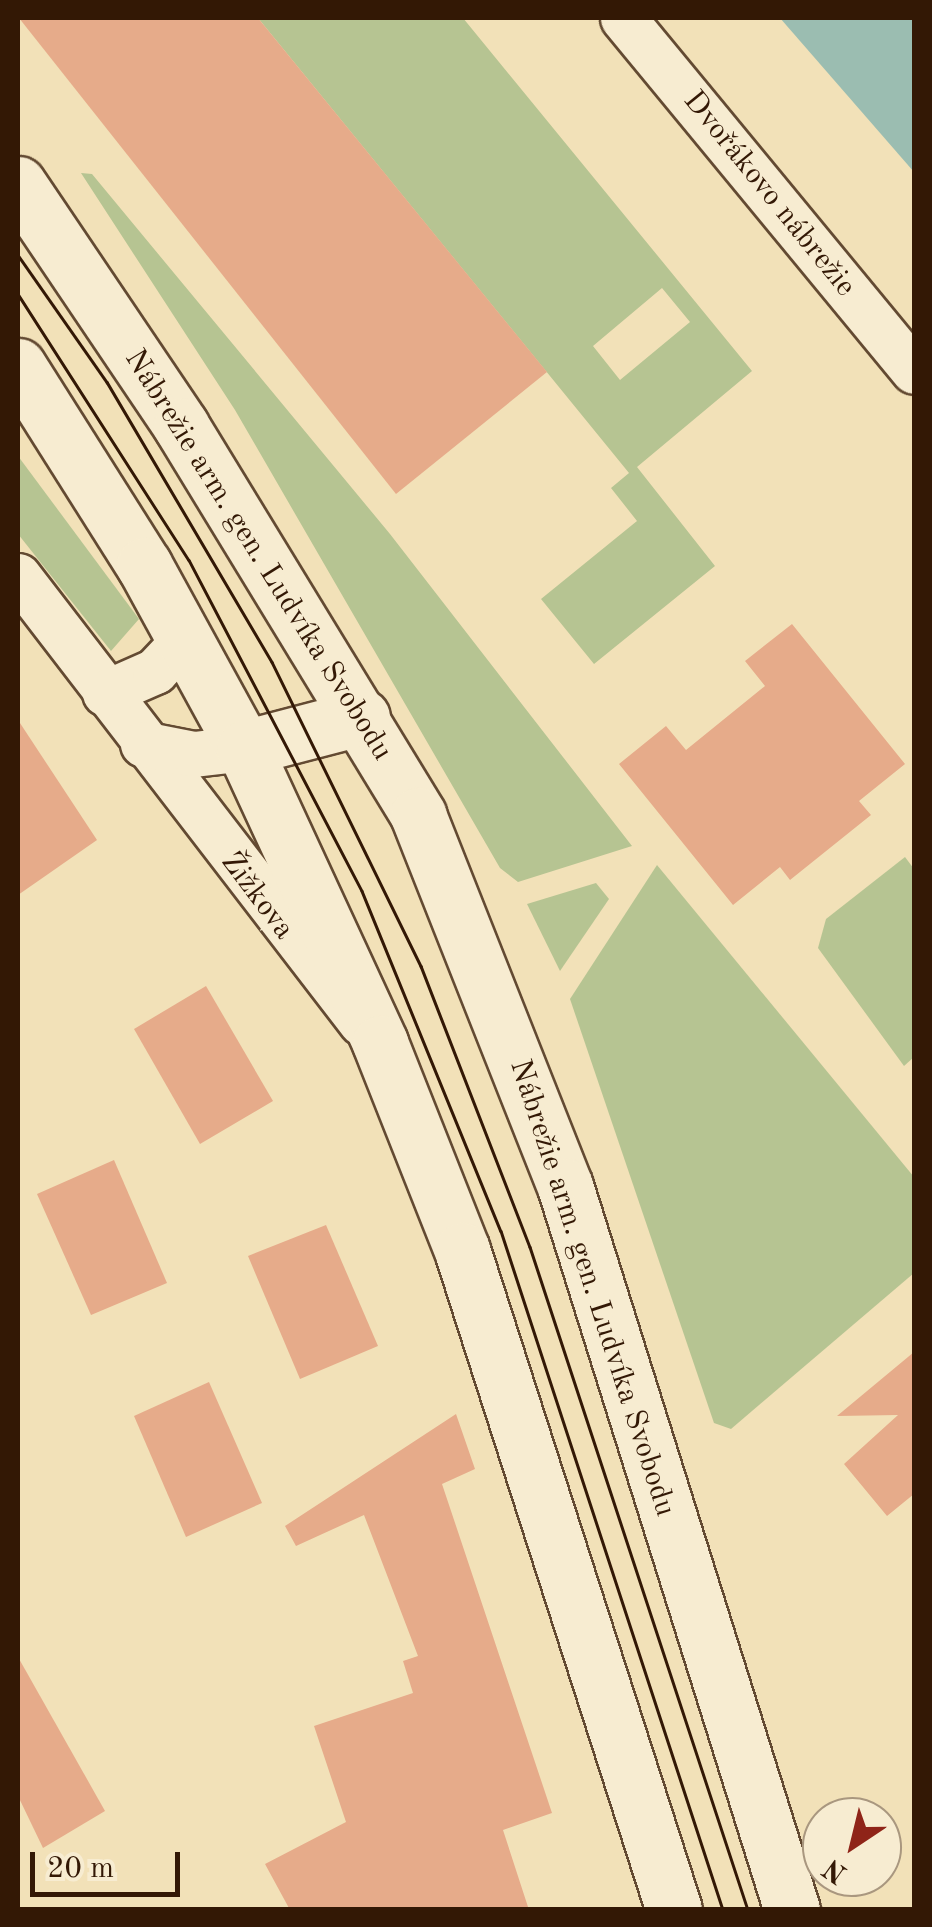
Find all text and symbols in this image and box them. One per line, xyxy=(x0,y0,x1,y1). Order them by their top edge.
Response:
street label: Dvořákovo nábrežie xyxy=(675,84,863,304)
street label: Nábrežie arm. gen. Ludvíka Svobodu xyxy=(116,343,400,767)
street label: Žižkova xyxy=(213,845,301,947)
street label: Nábrežie arm. gen. Ludvíka Svobodu xyxy=(501,1055,683,1521)
north arrow xyxy=(802,1797,902,1897)
scale bar xyxy=(35,1832,185,1894)
text: N xyxy=(819,1852,853,1888)
text: 20 m xyxy=(47,1854,114,1884)

